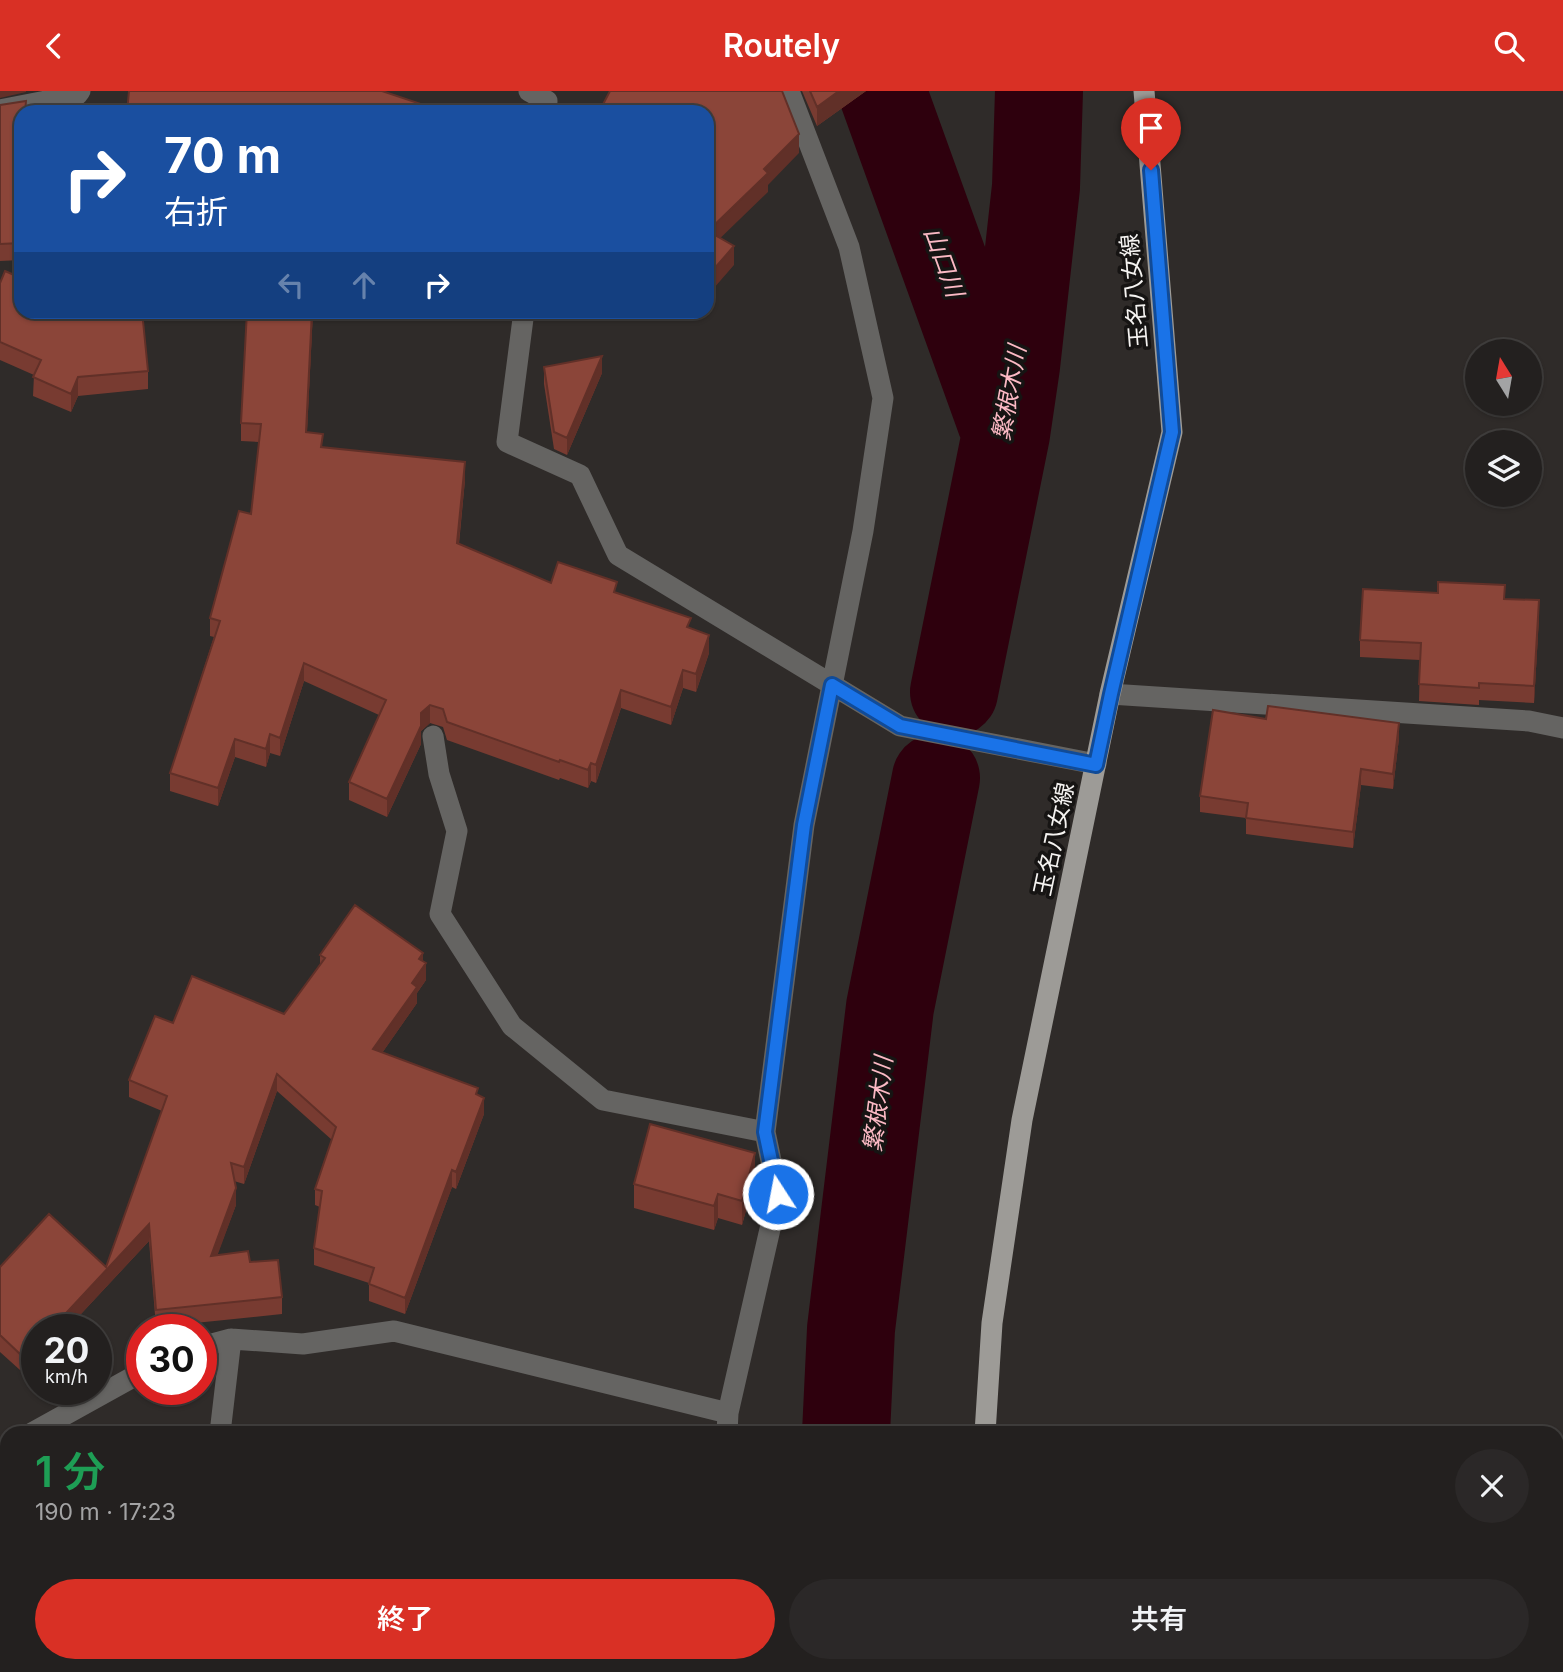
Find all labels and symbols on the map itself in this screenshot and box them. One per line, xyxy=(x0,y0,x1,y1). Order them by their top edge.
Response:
pin xyxy=(1121,98,1181,170)
water label: 山口川 xyxy=(918,223,971,304)
street label: 玉名八女線 xyxy=(1115,232,1153,350)
north arrow xyxy=(1465,339,1542,417)
water label: 繁根木川 xyxy=(986,340,1032,443)
street label: 玉名八女線 xyxy=(1028,780,1080,898)
water label: 繁根木川 xyxy=(858,1052,899,1153)
position arrow xyxy=(741,1157,815,1231)
speed limit sign: 30 xyxy=(126,1314,217,1405)

